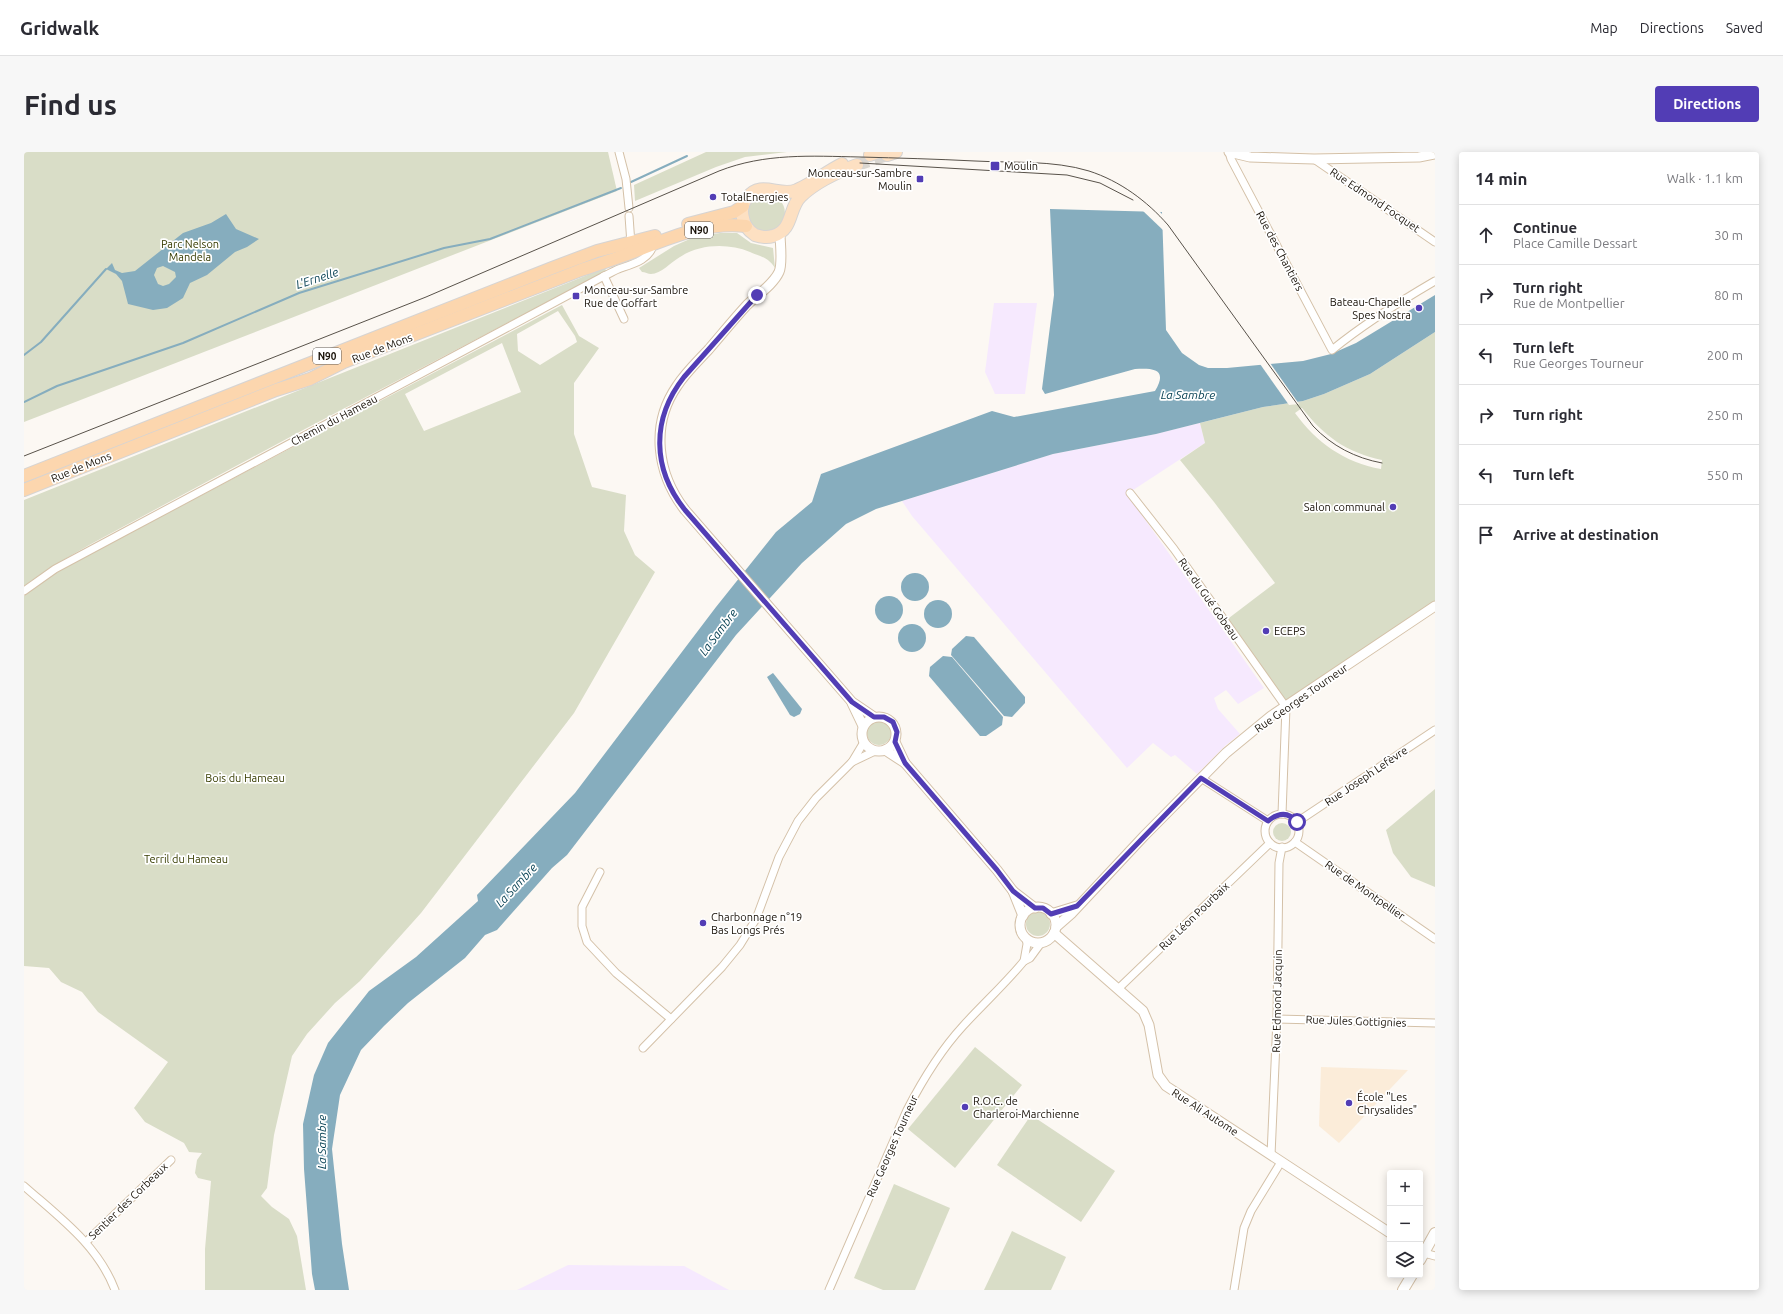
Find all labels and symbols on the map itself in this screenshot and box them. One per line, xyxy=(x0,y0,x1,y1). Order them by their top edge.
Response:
marker: Moulin xyxy=(989,160,1001,172)
place label: Moulin xyxy=(1004,160,1038,172)
street label: Rue Edmond Focquet xyxy=(1328,165,1423,235)
place label: Monceau-sur-Sambre Moulin xyxy=(808,167,912,192)
marker: Monceau-sur-Sambre Moulin xyxy=(915,174,925,184)
place label: TotalEnergies xyxy=(721,191,789,203)
marker: TotalEnergies xyxy=(708,192,718,202)
street label: Rue des Chantiers xyxy=(1254,209,1306,293)
road number: N90 xyxy=(685,222,713,238)
park label: Parc Nelson Mandela xyxy=(161,238,219,263)
water label: L'Ernelle xyxy=(294,265,340,291)
place label: Monceau-sur-Sambre Rue de Goffart xyxy=(584,284,688,309)
route end xyxy=(748,286,766,304)
marker: Monceau-sur-Sambre Rue de Goffart xyxy=(571,291,581,301)
place label: Bateau-Chapelle Spes Nostra xyxy=(1330,296,1411,321)
marker: Bateau-Chapelle Spes Nostra xyxy=(1414,303,1424,313)
street label: Rue de Mons xyxy=(350,331,414,365)
road number: N90 xyxy=(313,348,341,364)
water label: La Sambre xyxy=(1161,388,1215,401)
street label: Chemin du Hameau xyxy=(289,392,379,448)
street label: Rue de Mons xyxy=(49,449,113,485)
place label: Salon communal xyxy=(1304,501,1385,513)
marker: Salon communal xyxy=(1388,502,1398,512)
street label: Rue du Gué Gobeau xyxy=(1176,556,1242,642)
water label: La Sambre xyxy=(696,606,740,658)
place label: ECEPS xyxy=(1274,625,1305,637)
marker: ECEPS xyxy=(1261,626,1271,636)
street label: Rue Georges Tourneur xyxy=(1252,661,1350,735)
street label: Rue Joseph Lefèvre xyxy=(1322,744,1410,808)
park label: Bois du Hameau xyxy=(205,772,285,784)
route start xyxy=(1288,813,1306,831)
park label: Terril du Hameau xyxy=(144,853,228,865)
street label: Rue de Montpellier xyxy=(1323,858,1408,922)
water label: La Sambre xyxy=(493,861,539,909)
street label: Rue Léon Pourbaix xyxy=(1157,879,1232,952)
place label: Charbonnage n°19 Bas Longs Prés xyxy=(711,911,802,936)
marker: Charbonnage n°19 Bas Longs Prés xyxy=(698,918,708,928)
street label: Rue Edmond Jacquin xyxy=(1270,949,1284,1053)
street label: Rue Jules Gottignies xyxy=(1305,1013,1407,1029)
street label: Rue Ali Autome xyxy=(1170,1086,1240,1138)
place label: École "Les Chrysalides" xyxy=(1357,1090,1417,1116)
street label: Rue Georges Tourneur xyxy=(864,1092,920,1199)
place label: R.O.C. de Charleroi-Marchienne xyxy=(973,1095,1079,1120)
marker: École "Les Chrysalides" xyxy=(1344,1098,1354,1108)
marker: R.O.C. de Charleroi-Marchienne xyxy=(960,1102,970,1112)
water label: La Sambre xyxy=(315,1115,328,1169)
street label: Sentier des Corbeaux xyxy=(86,1160,170,1242)

